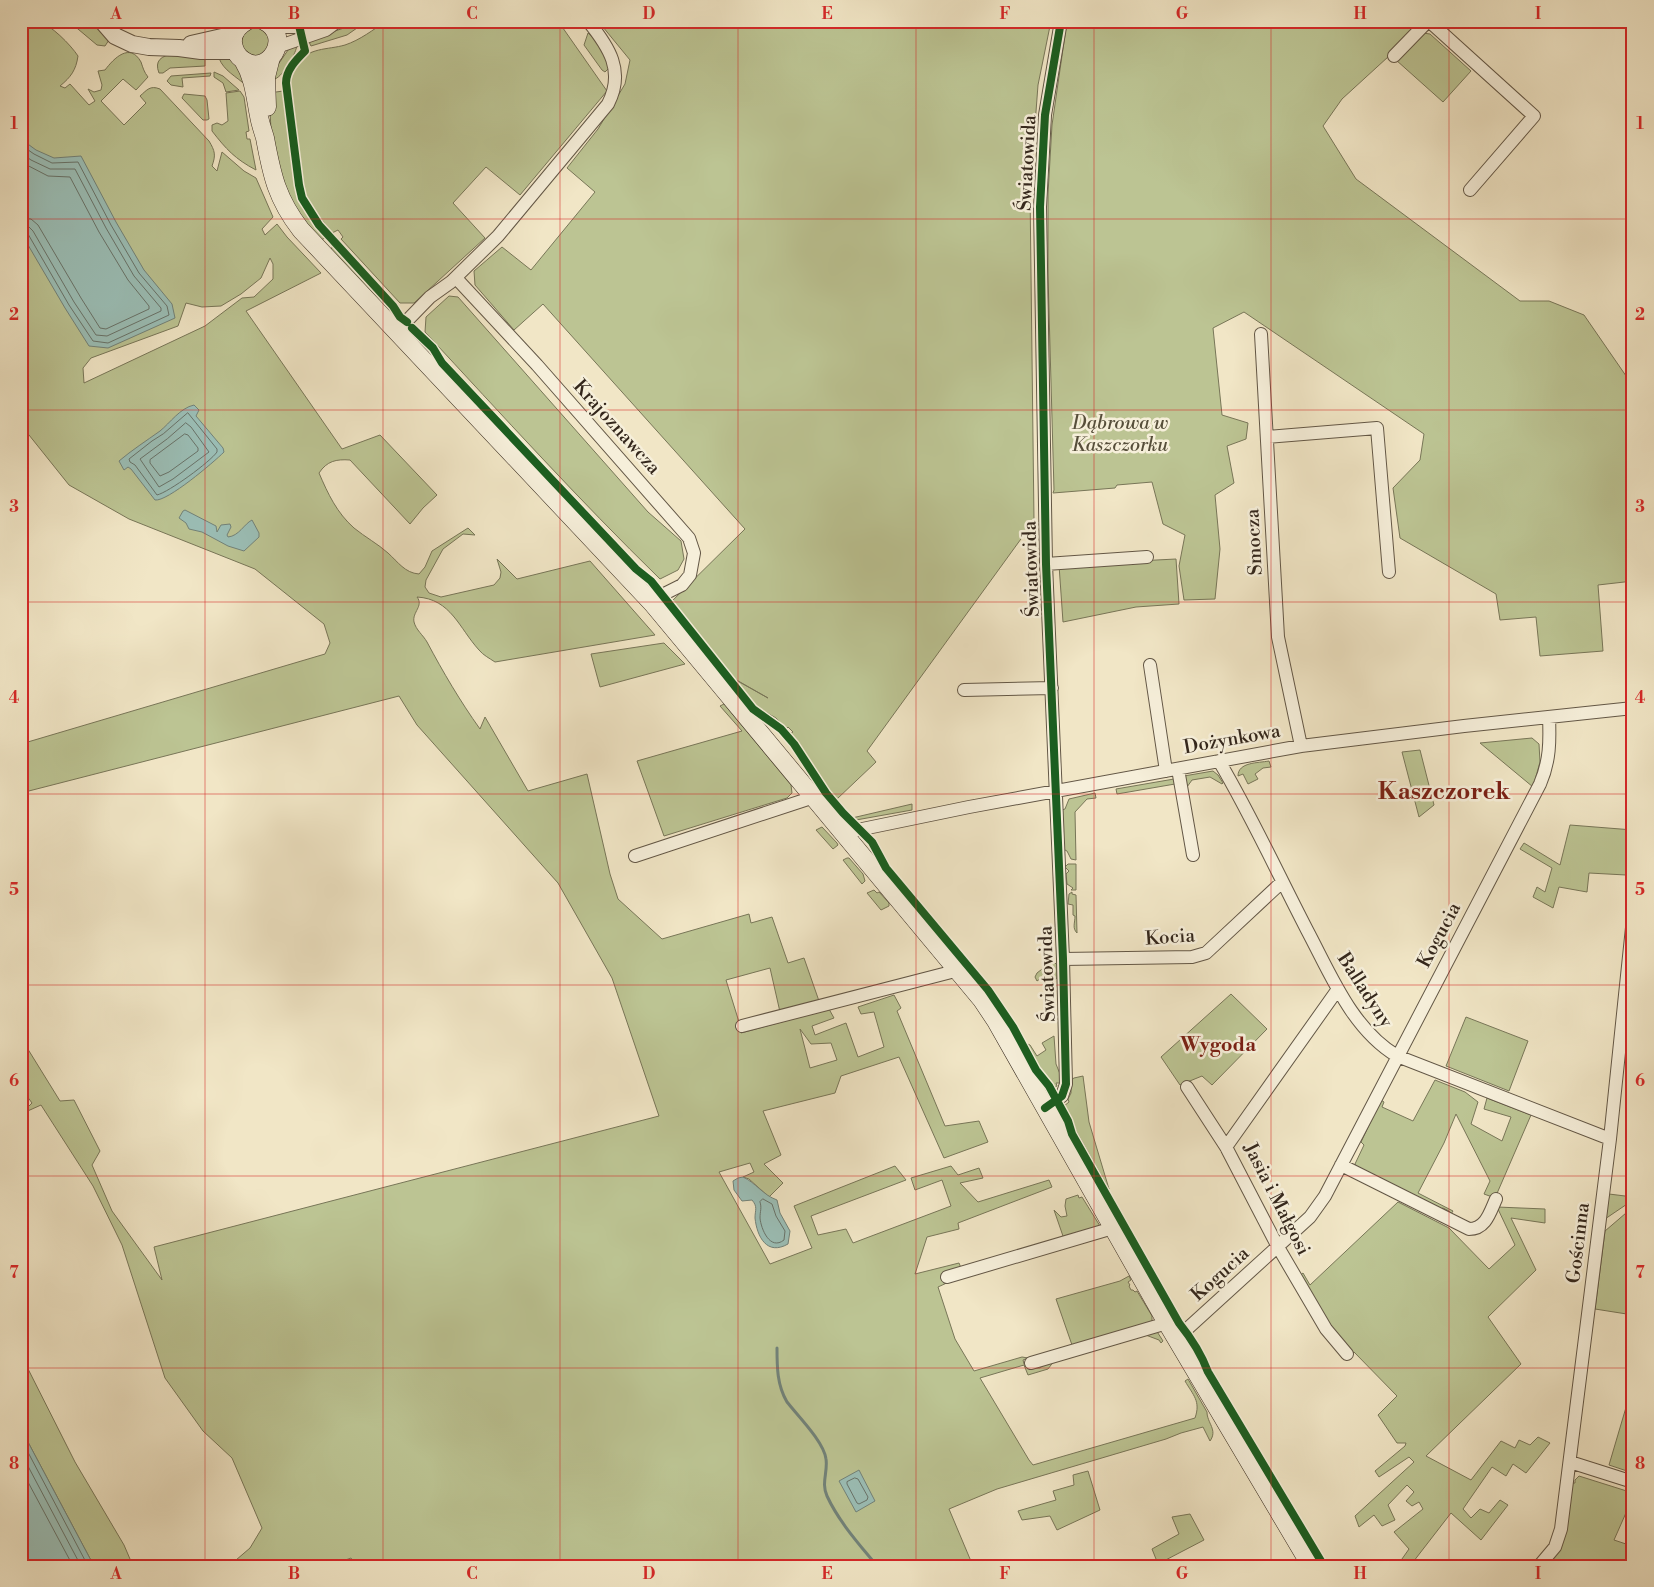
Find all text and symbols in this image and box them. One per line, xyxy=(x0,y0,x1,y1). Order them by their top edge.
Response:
text: A xyxy=(109,4,122,24)
text: B xyxy=(288,4,300,24)
text: C xyxy=(466,4,478,24)
text: D xyxy=(643,4,656,24)
text: E xyxy=(821,4,833,24)
text: F xyxy=(999,4,1011,24)
text: G xyxy=(1176,4,1189,24)
text: H xyxy=(1353,4,1367,24)
text: I xyxy=(1535,4,1541,24)
text: 1 xyxy=(10,114,18,134)
street label: Światowida xyxy=(1012,114,1042,212)
text: 1 xyxy=(1636,114,1644,134)
text: 2 xyxy=(9,305,19,325)
text: 2 xyxy=(1635,305,1645,325)
street label: Krajoznawcza xyxy=(568,375,666,480)
park label: Dąbrowa w Kaszczorku xyxy=(1071,411,1168,457)
text: 3 xyxy=(9,497,19,517)
text: 3 xyxy=(1635,497,1645,517)
street label: Smocza xyxy=(1240,508,1268,576)
street label: Światowida xyxy=(1016,520,1045,618)
text: 4 xyxy=(9,688,20,708)
text: 4 xyxy=(1635,688,1646,708)
street label: Dożynkowa xyxy=(1182,719,1283,759)
district label: Kaszczorek xyxy=(1378,777,1511,807)
text: 5 xyxy=(9,880,19,900)
text: 5 xyxy=(1635,880,1645,900)
street label: Kogucia xyxy=(1412,898,1466,972)
street label: Kocia xyxy=(1144,923,1196,951)
street label: Światowida xyxy=(1032,925,1061,1023)
street label: Balladyny xyxy=(1331,947,1398,1033)
district label: Wygoda xyxy=(1179,1033,1256,1058)
text: 6 xyxy=(9,1071,19,1091)
text: 6 xyxy=(1635,1071,1645,1091)
street label: Jasia i Małgosi xyxy=(1238,1138,1316,1259)
street label: Gościnna xyxy=(1561,1201,1595,1285)
street label: Kogucia xyxy=(1186,1241,1255,1307)
text: 7 xyxy=(9,1263,19,1283)
text: 7 xyxy=(1635,1263,1645,1283)
text: 8 xyxy=(9,1454,19,1474)
text: 8 xyxy=(1635,1454,1645,1474)
text: A xyxy=(109,1564,122,1584)
text: B xyxy=(288,1564,300,1584)
text: C xyxy=(466,1564,478,1584)
text: D xyxy=(643,1564,656,1584)
text: E xyxy=(821,1564,833,1584)
text: F xyxy=(999,1564,1011,1584)
text: G xyxy=(1176,1564,1189,1584)
text: H xyxy=(1353,1564,1367,1584)
text: I xyxy=(1535,1564,1541,1584)

